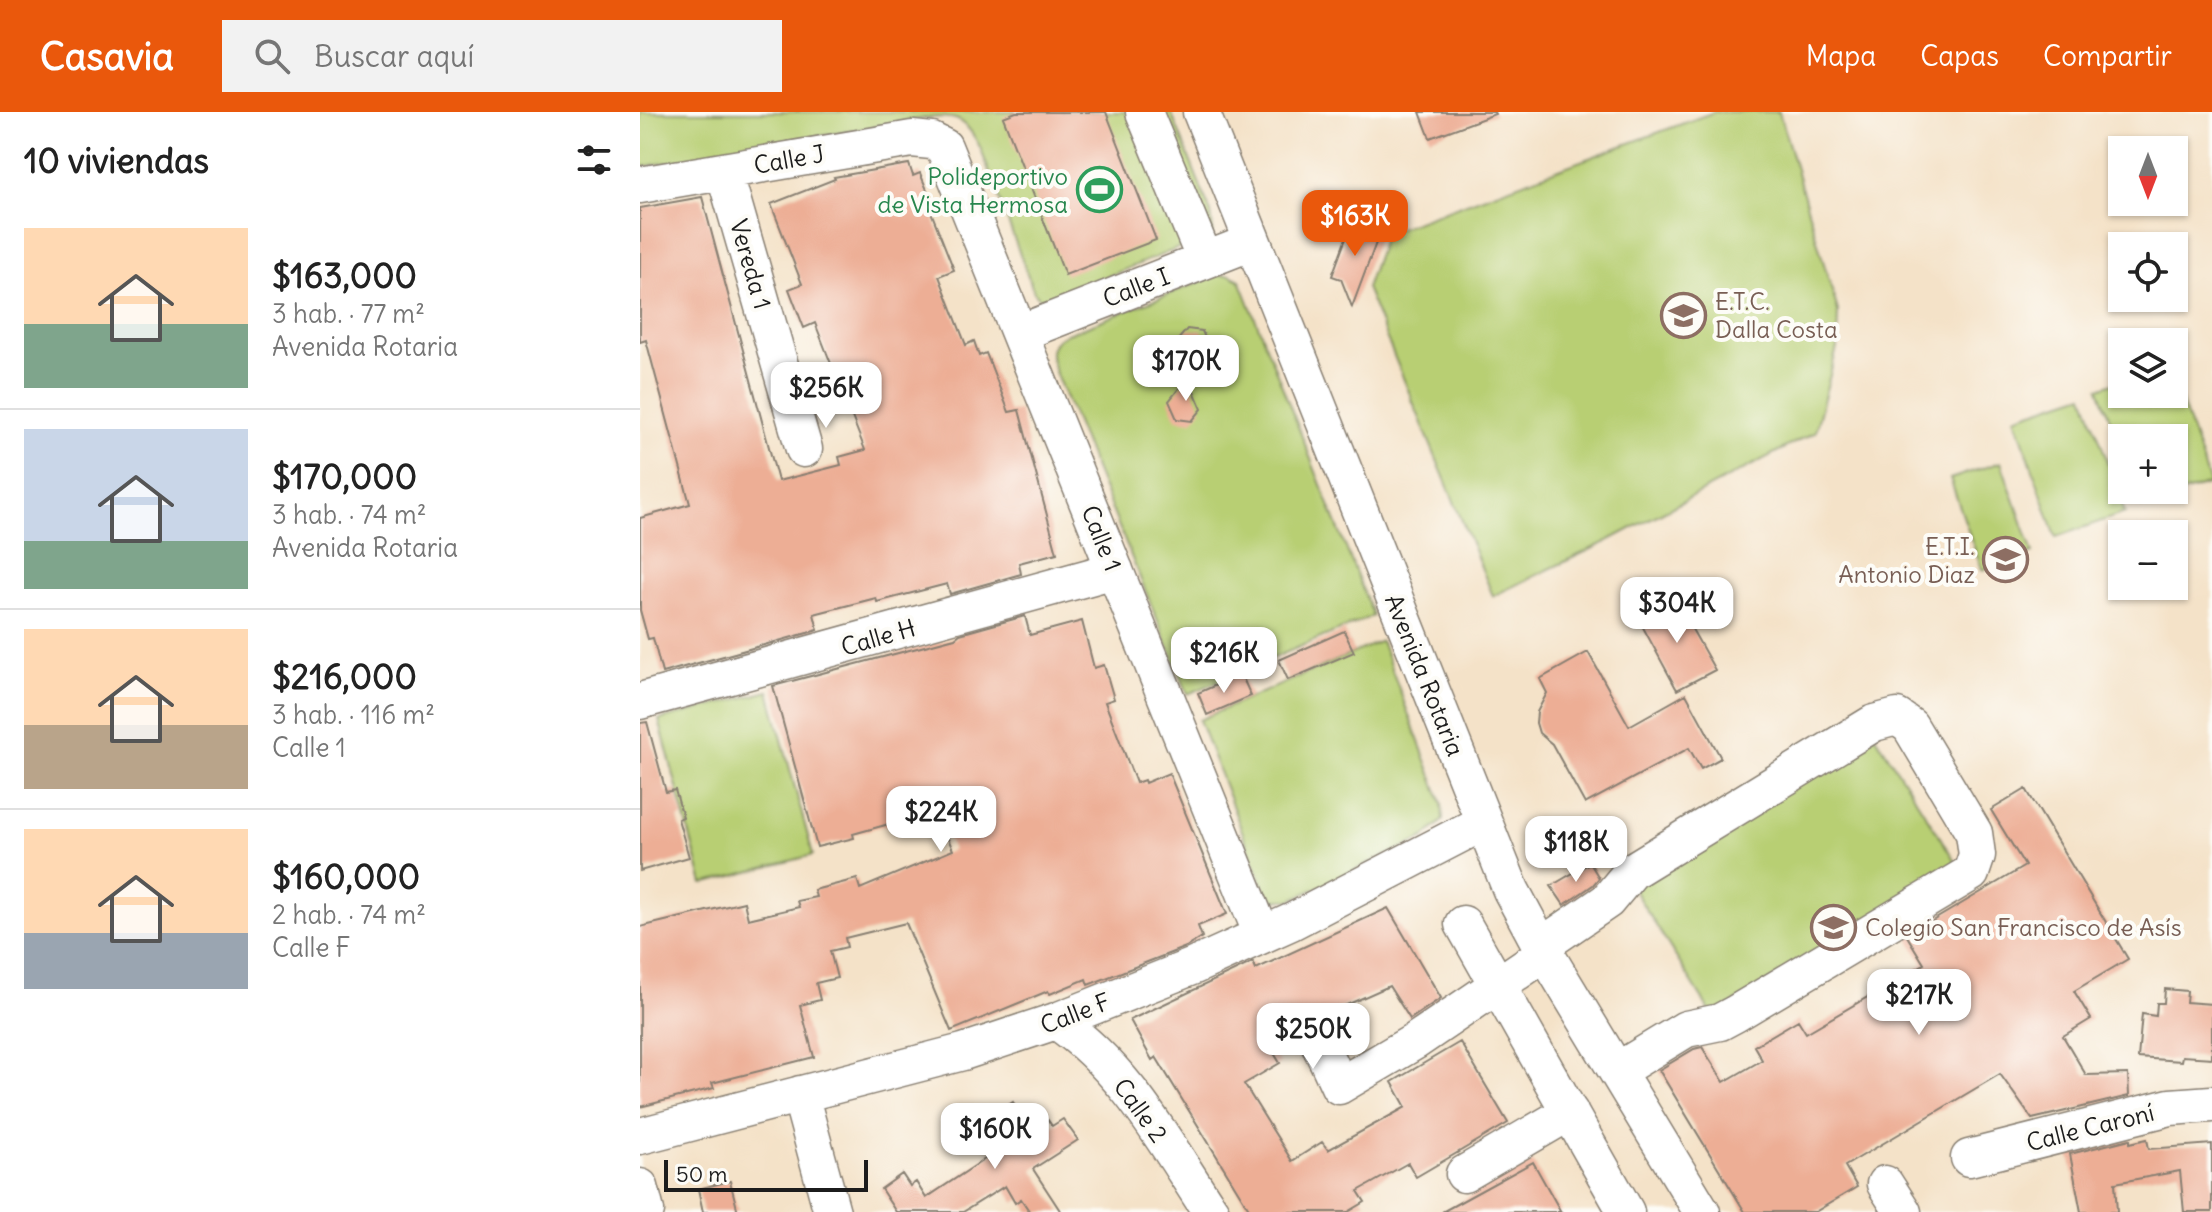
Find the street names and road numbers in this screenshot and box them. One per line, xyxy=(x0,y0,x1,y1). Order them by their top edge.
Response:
street label: Calle J xyxy=(751,138,827,180)
street label: Vereda 1 xyxy=(724,216,778,312)
street label: Calle I xyxy=(1098,261,1174,313)
street label: Calle 1 xyxy=(1075,501,1129,575)
street label: Avenida Rotaria xyxy=(1379,590,1471,760)
street label: Calle H xyxy=(837,612,919,662)
street label: Calle F xyxy=(1036,986,1114,1040)
street label: Calle 2 xyxy=(1108,1072,1174,1148)
street label: Calle Caroní xyxy=(2023,1097,2157,1157)

